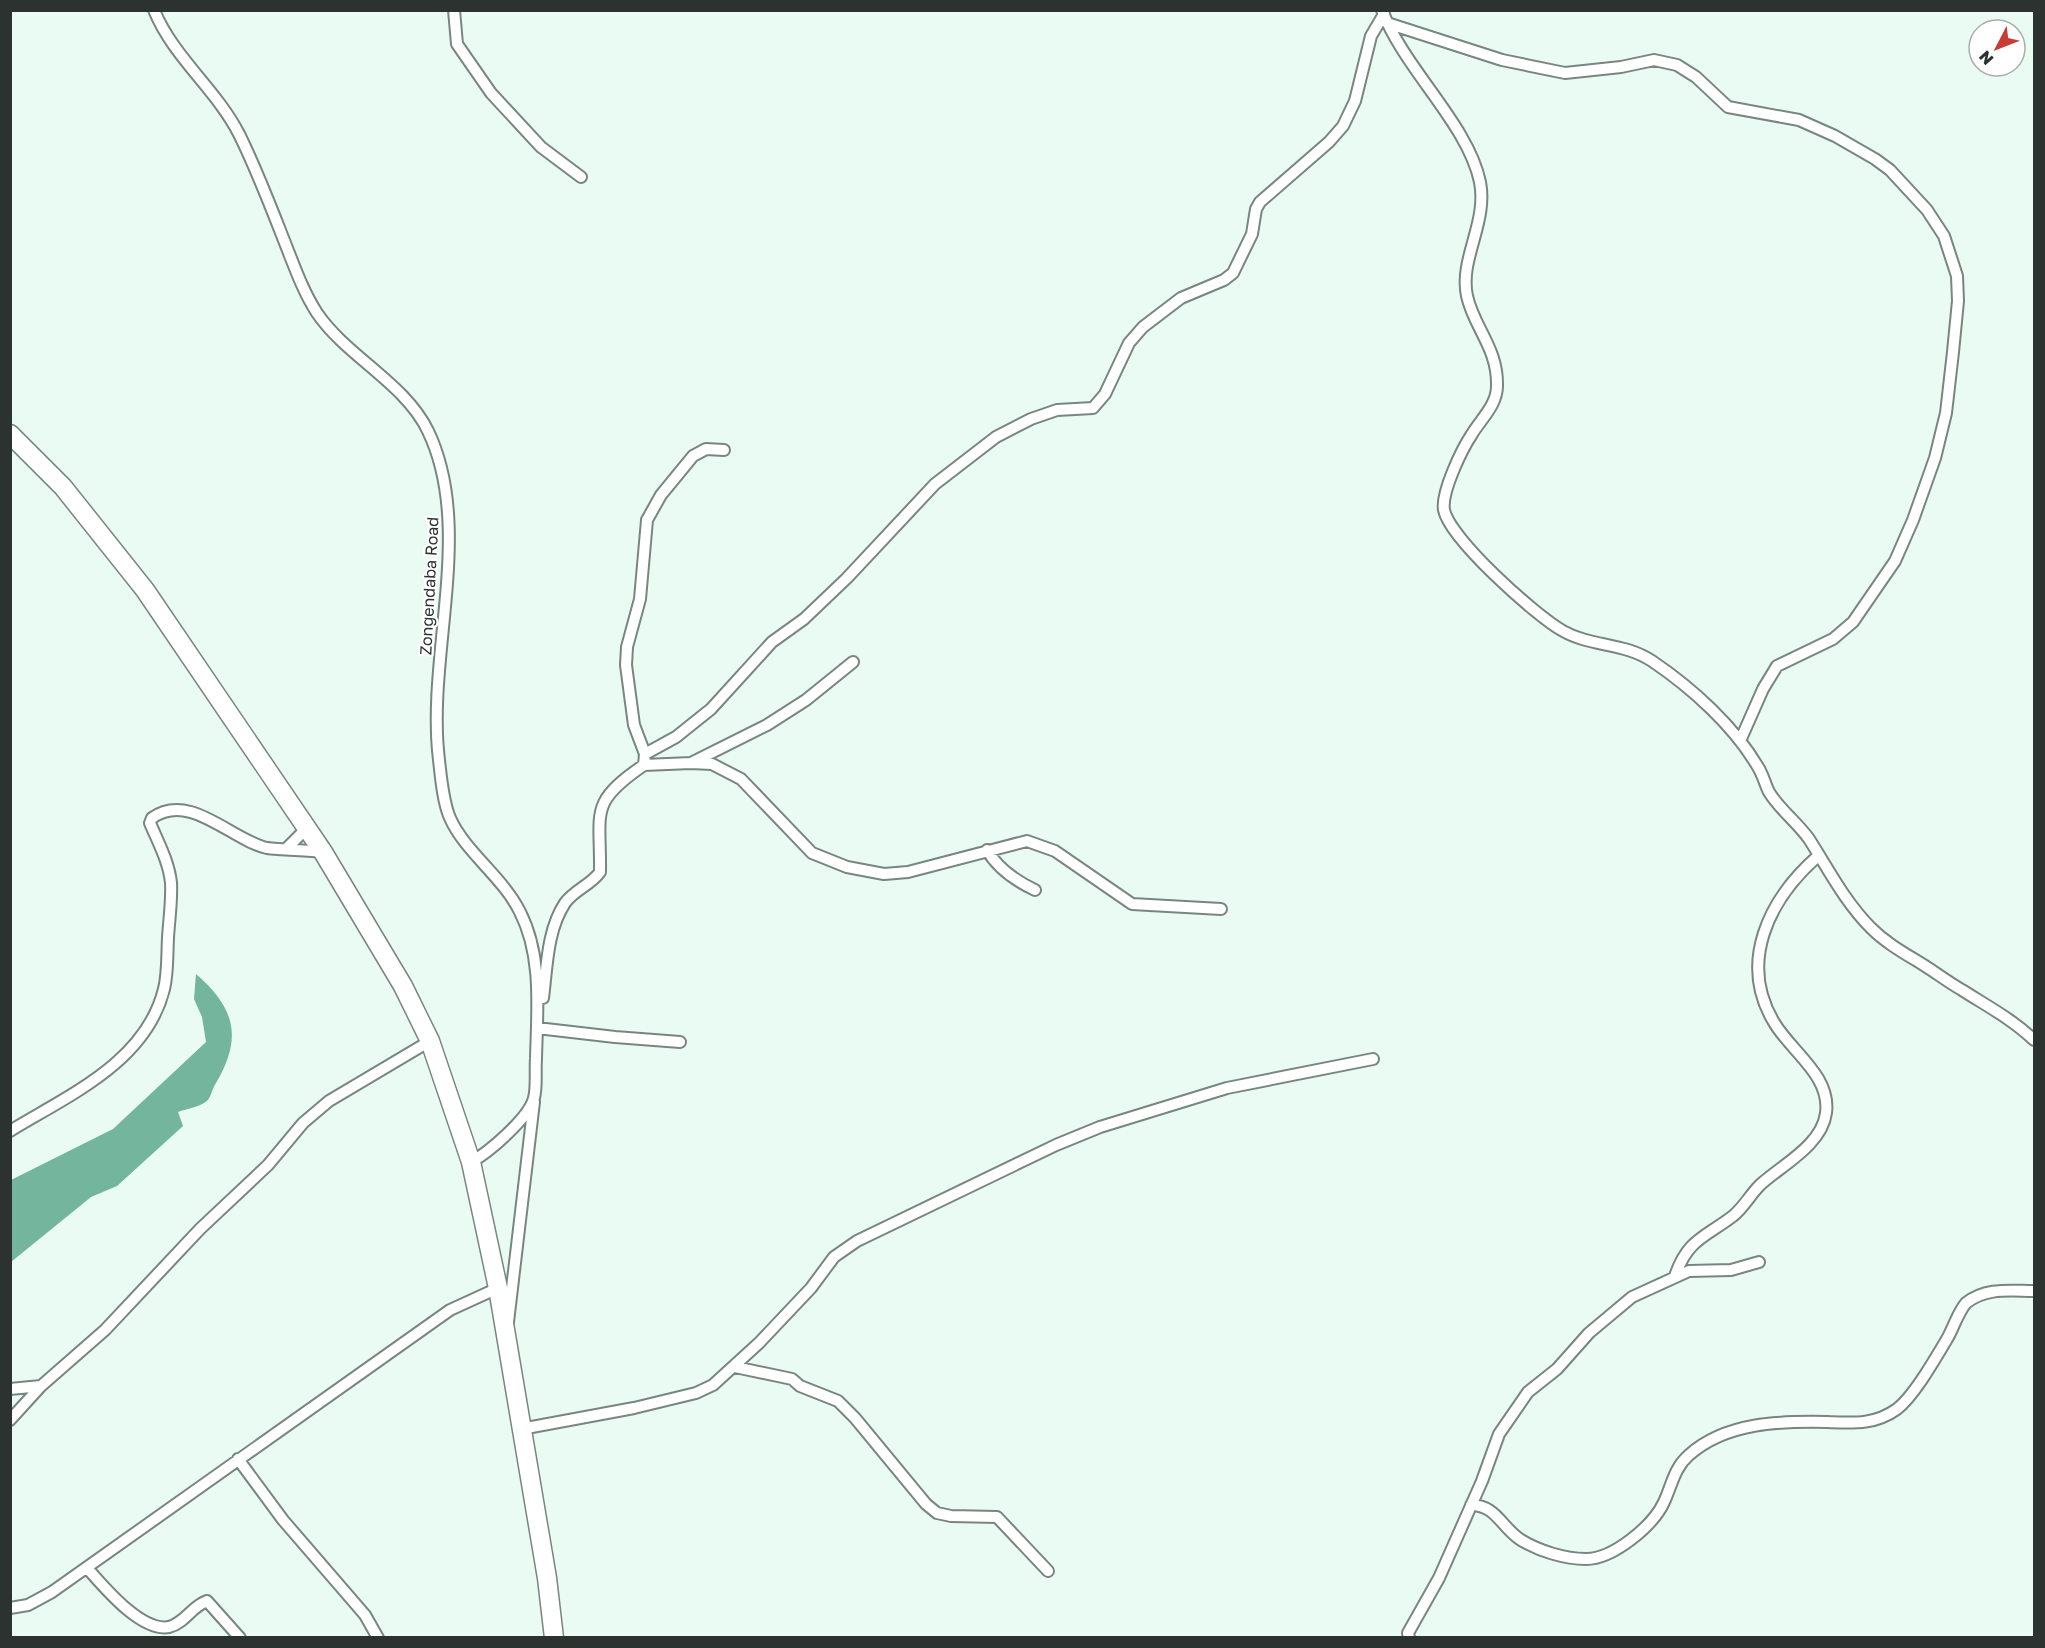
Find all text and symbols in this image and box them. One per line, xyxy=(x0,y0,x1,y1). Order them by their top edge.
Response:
north arrow xyxy=(1967,18,2027,78)
text: N xyxy=(1974,47,1997,69)
street label: Zongendaba Road xyxy=(415,516,443,656)

